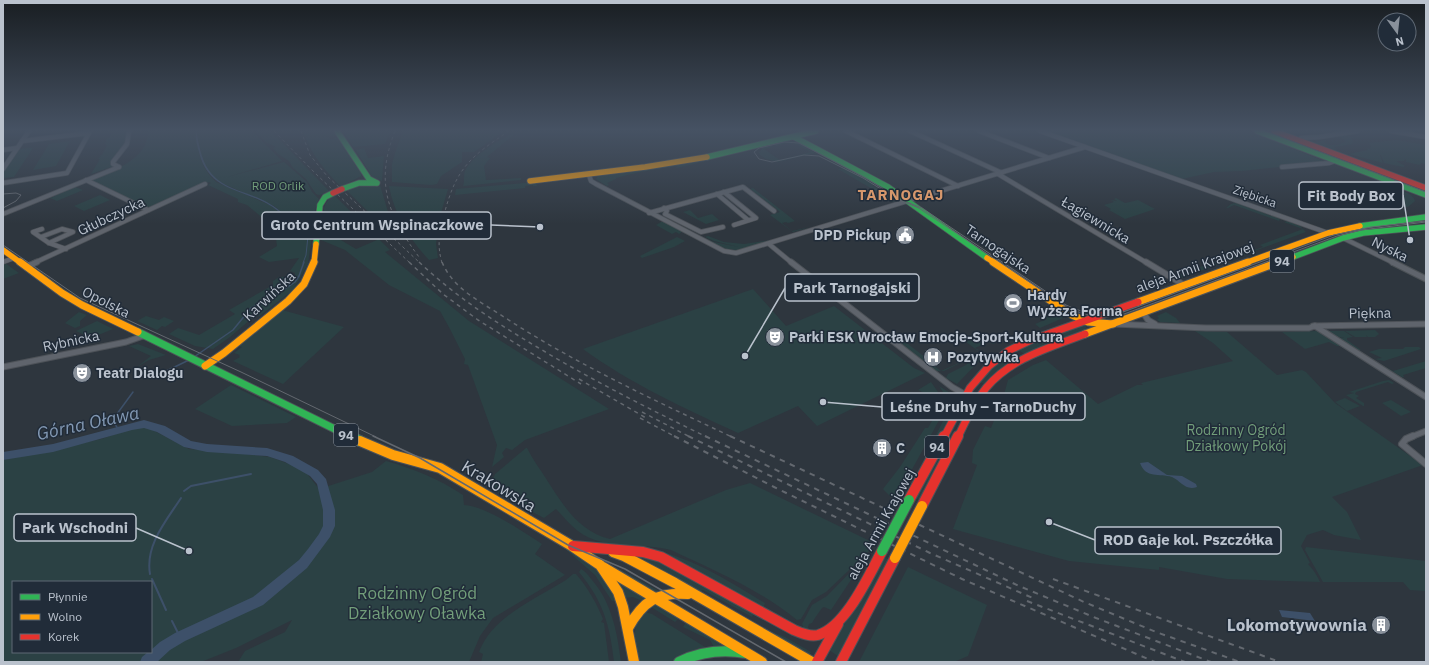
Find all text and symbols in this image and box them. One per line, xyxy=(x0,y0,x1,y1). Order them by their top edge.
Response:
north arrow xyxy=(1377,12,1417,52)
text: N xyxy=(1394,34,1405,49)
park label: ROD Orlik xyxy=(252,178,305,193)
street label: Ziębicka xyxy=(1231,182,1279,211)
callout: Fit Body Box xyxy=(1299,182,1403,209)
district label: TARNOGAJ xyxy=(858,185,944,204)
text: Fit Body Box xyxy=(1307,186,1396,205)
street label: Głubczycka xyxy=(75,192,148,239)
street label: Łagiewnicka xyxy=(1057,192,1134,248)
callout: Groto Centrum Wspinaczkowe xyxy=(262,212,491,239)
text: Groto Centrum Wspinaczkowe xyxy=(270,215,484,234)
street label: Tarnogajska xyxy=(962,220,1035,278)
public building icon: DPD Pickup xyxy=(894,224,916,246)
place label: DPD Pickup xyxy=(814,226,891,244)
street label: Nyska xyxy=(1369,232,1412,266)
street label: aleja Armii Krajowej xyxy=(1134,237,1256,297)
road number: 94 xyxy=(1270,250,1294,272)
street label: Karwińska xyxy=(239,267,299,325)
callout: Park Tarnogajski xyxy=(785,274,919,301)
text: Park Tarnogajski xyxy=(793,278,911,297)
street label: Opolska xyxy=(79,282,133,322)
place label: Hardy Wyższa Forma xyxy=(1027,286,1123,320)
sports icon: Hardy Wyższa Forma xyxy=(1002,292,1024,314)
street label: Piękna xyxy=(1349,304,1392,322)
street label: Rybnicka xyxy=(41,326,101,356)
theatre icon: Parki ESK Wrocław Emocje-Sport-Kultura xyxy=(764,326,786,348)
place label: Parki ESK Wrocław Emocje-Sport-Kultura xyxy=(789,328,1063,346)
hospital icon: Pozytywka xyxy=(922,346,944,368)
place label: Pozytywka xyxy=(947,348,1019,366)
theatre icon: Teatr Dialogu xyxy=(71,362,93,384)
place label: Teatr Dialogu xyxy=(96,364,183,382)
callout: Leśne Druhy – TarnoDuchy xyxy=(882,393,1085,420)
text: Leśne Druhy – TarnoDuchy xyxy=(890,397,1076,416)
water label: Górna Oława xyxy=(35,401,141,445)
park label: Rodzinny Ogród Działkowy Pokój xyxy=(1185,421,1287,455)
road number: 94 xyxy=(334,424,358,446)
road number: 94 xyxy=(925,436,949,458)
building icon: C xyxy=(871,437,893,459)
place label: C xyxy=(896,439,905,457)
street label: Krakowska xyxy=(458,455,540,517)
street label: aleja Armii Krajowej xyxy=(843,465,919,583)
callout: Park Wschodni xyxy=(14,514,136,541)
text: Park Wschodni xyxy=(22,518,128,537)
callout: ROD Gaje kol. Pszczółka xyxy=(1095,527,1281,554)
text: ROD Gaje kol. Pszczółka xyxy=(1103,530,1274,549)
legend xyxy=(12,581,152,653)
park label: Rodzinny Ogród Działkowy Oławka xyxy=(348,582,486,624)
text: Płynnie xyxy=(48,589,88,604)
text: Wolno xyxy=(48,609,82,624)
place label: Lokomotywownia xyxy=(1227,614,1367,636)
building icon: Lokomotywownia xyxy=(1370,614,1392,636)
text: Korek xyxy=(48,629,80,644)

